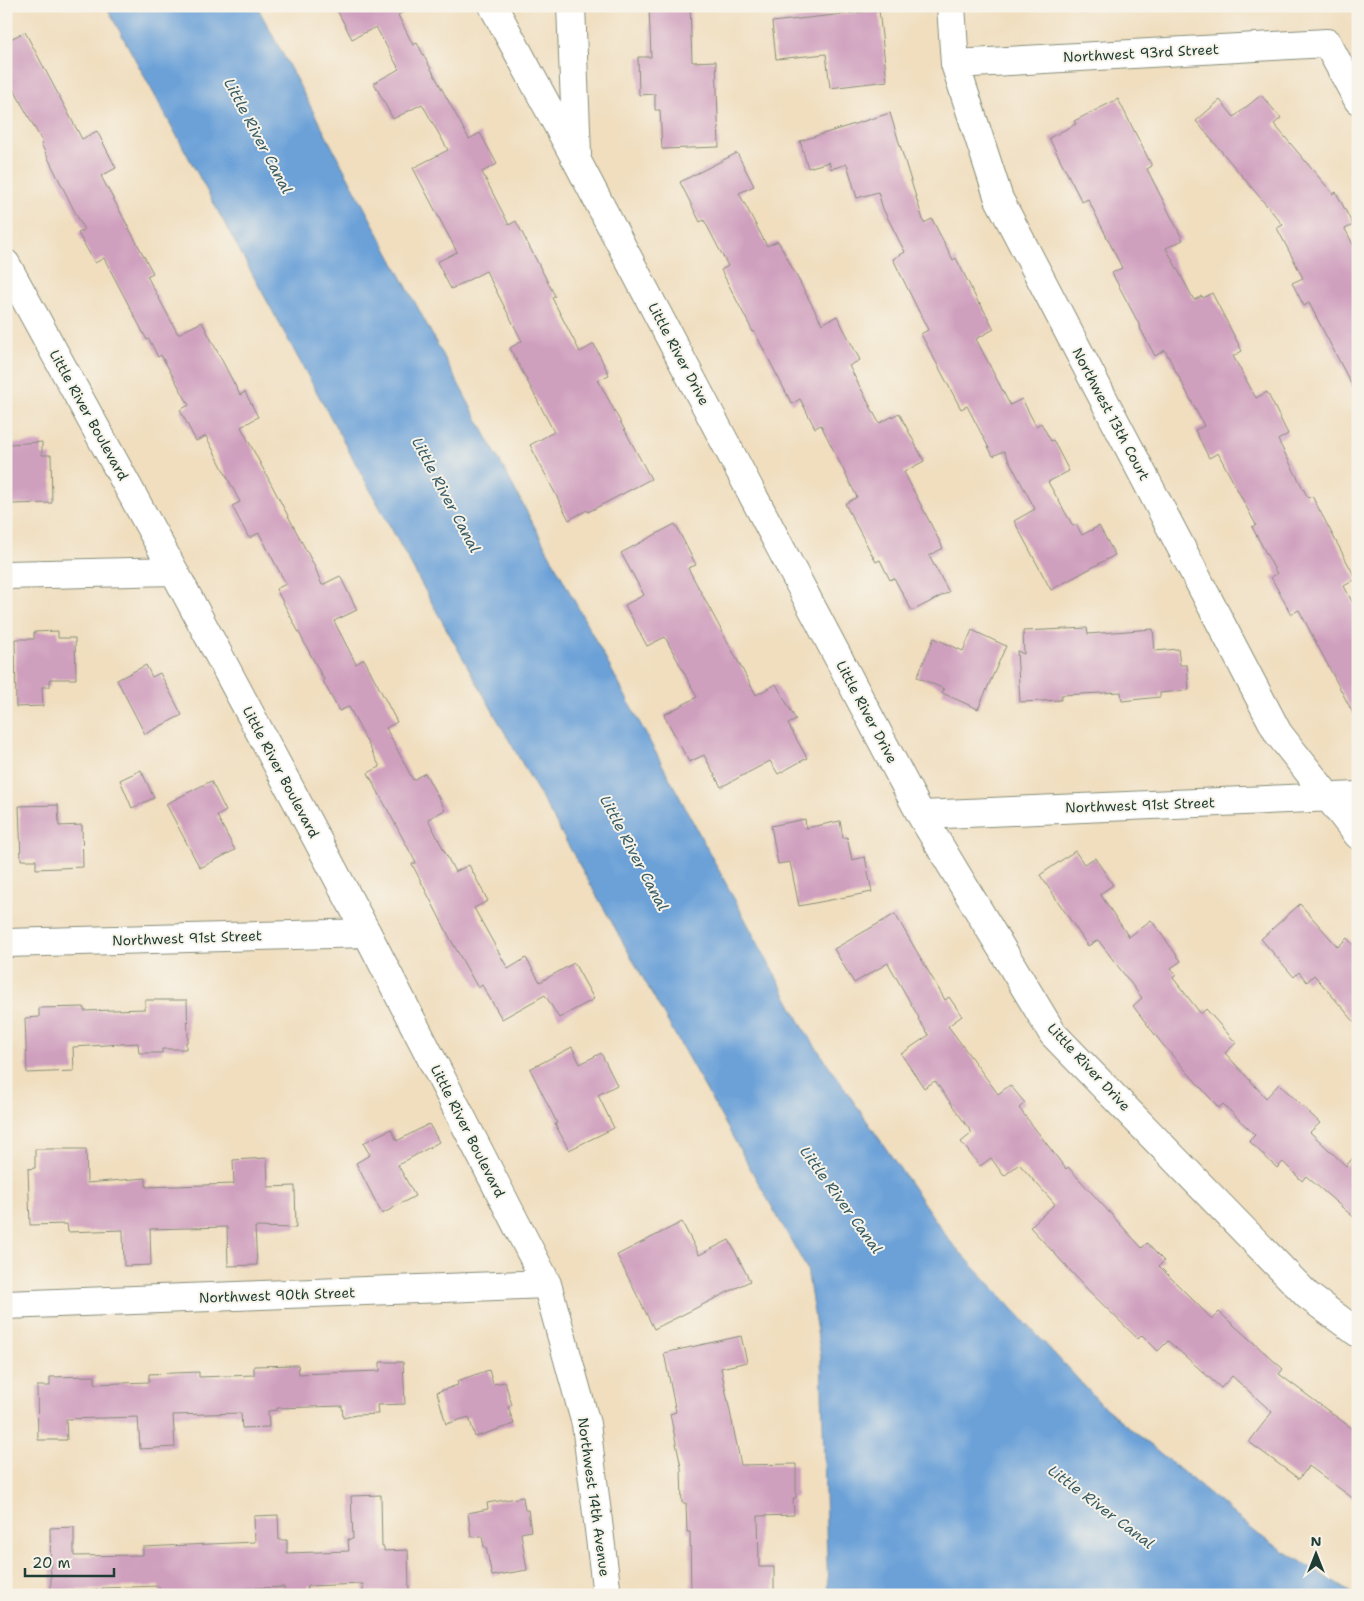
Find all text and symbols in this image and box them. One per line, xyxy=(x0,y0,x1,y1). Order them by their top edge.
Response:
street label: Northwest 93rd Street xyxy=(1063,40,1219,66)
water label: Little River Canal xyxy=(219,75,297,197)
street label: Little River Drive xyxy=(644,300,714,409)
street label: Northwest 13th Court xyxy=(1068,344,1154,484)
street label: Little River Boulevard xyxy=(46,346,133,484)
water label: Little River Canal xyxy=(407,434,485,556)
street label: Little River Drive xyxy=(832,658,902,767)
street label: Little River Boulevard xyxy=(239,703,323,841)
water label: Little River Canal xyxy=(595,792,673,914)
street label: Northwest 91st Street xyxy=(1065,793,1215,817)
street label: Northwest 91st Street xyxy=(112,926,262,950)
street label: Little River Drive xyxy=(1044,1019,1134,1115)
street label: Little River Boulevard xyxy=(427,1062,509,1201)
water label: Little River Canal xyxy=(795,1142,887,1258)
street label: Northwest 90th Street xyxy=(198,1283,356,1307)
street label: Northwest 14th Avenue xyxy=(574,1416,614,1578)
water label: Little River Canal xyxy=(1044,1460,1158,1554)
north arrow xyxy=(1292,1528,1342,1578)
text: N xyxy=(1310,1532,1322,1550)
scale bar xyxy=(25,1546,114,1578)
text: 20 m xyxy=(32,1553,71,1573)

